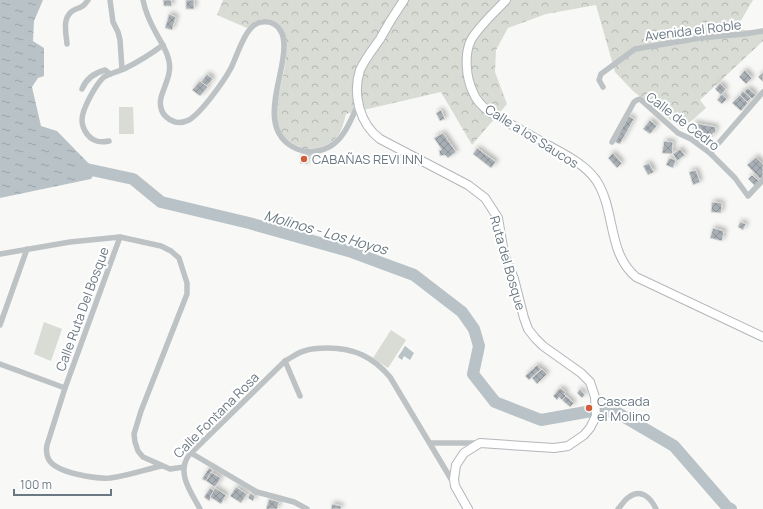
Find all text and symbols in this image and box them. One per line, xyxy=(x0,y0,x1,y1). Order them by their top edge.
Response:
street label: Avenida el Roble xyxy=(644,15,743,45)
street label: Calle de Cedro xyxy=(643,87,724,155)
street label: Calle a los Saucos xyxy=(482,100,582,172)
place label: CABAÑAS REVI INN xyxy=(312,150,423,168)
marker: CABAÑAS REVI INN xyxy=(299,154,309,164)
water label: Molinos - Los Hoyos xyxy=(262,205,392,259)
street label: Ruta del Bosque xyxy=(486,214,530,313)
street label: Calle Ruta Del Bosque xyxy=(51,244,113,374)
street label: Calle Fontana Rosa xyxy=(169,368,263,462)
place label: Cascada el Molino xyxy=(597,392,651,425)
marker: Cascada el Molino xyxy=(584,403,594,413)
scale bar xyxy=(14,471,111,497)
text: 100 m xyxy=(20,476,52,493)

